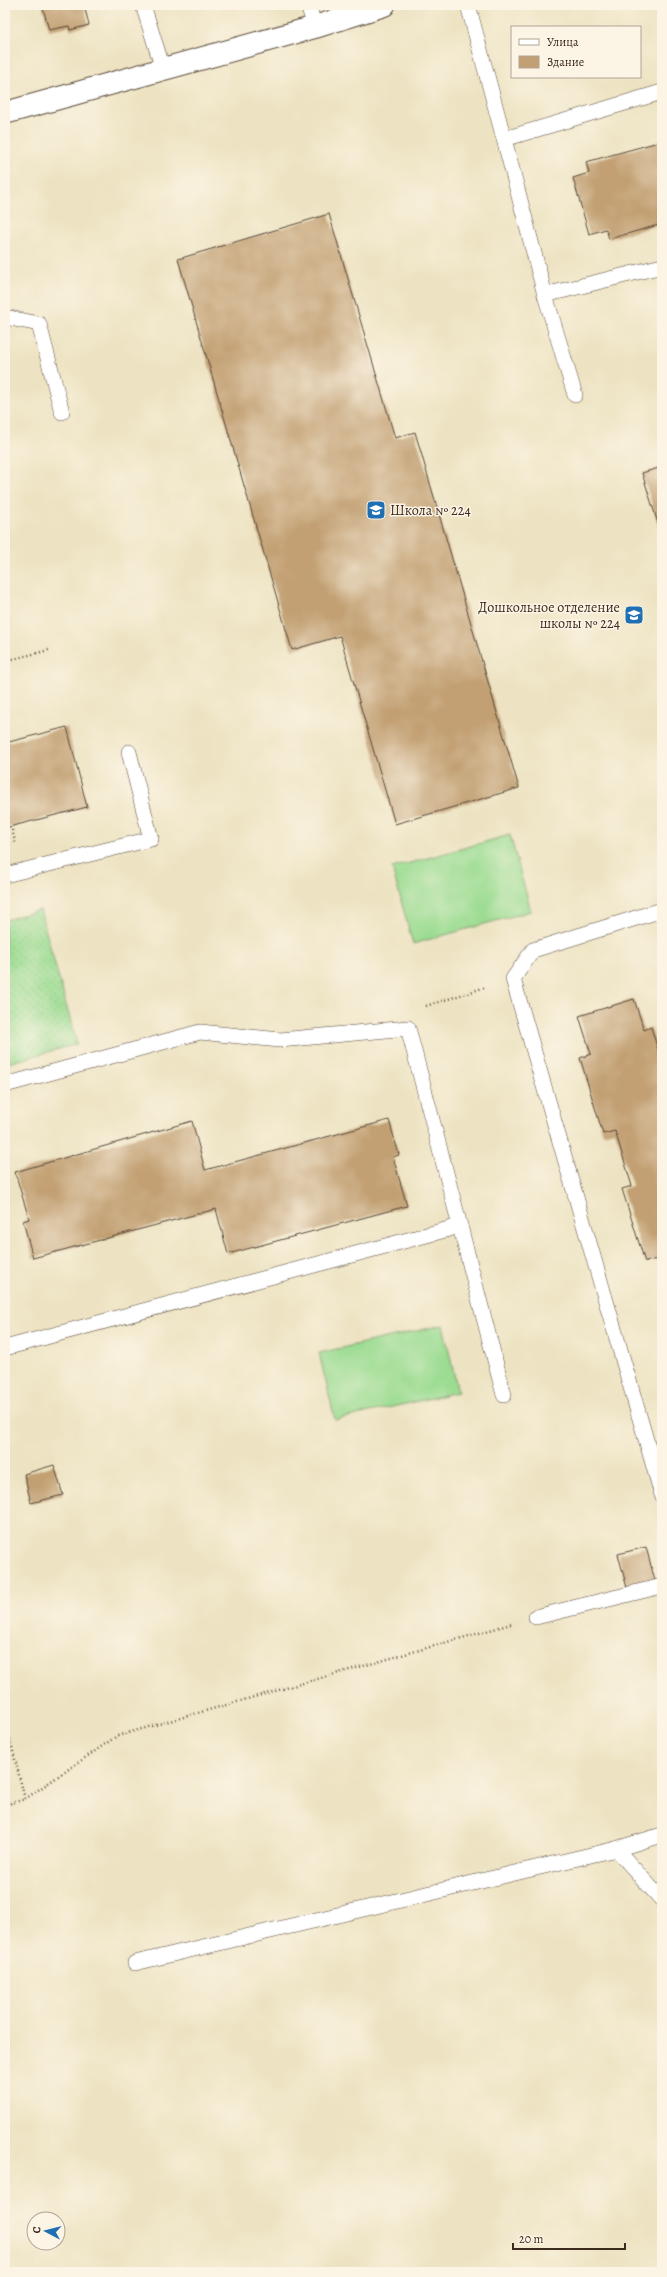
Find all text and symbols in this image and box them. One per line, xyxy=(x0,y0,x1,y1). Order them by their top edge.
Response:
legend xyxy=(511,26,641,78)
text: Улица xyxy=(547,34,579,50)
text: Здание xyxy=(547,54,584,70)
school or university icon: Школа № 224 xyxy=(365,499,387,521)
place label: Школа № 224 xyxy=(390,501,471,520)
place label: Дошкольное отделение школы № 224 xyxy=(478,598,620,633)
school or university icon: Дошкольное отделение школы № 224 xyxy=(623,604,645,626)
north arrow xyxy=(26,2211,66,2251)
text: С xyxy=(29,2225,44,2234)
scale bar xyxy=(513,2225,625,2251)
text: 20 m xyxy=(519,2231,543,2247)

